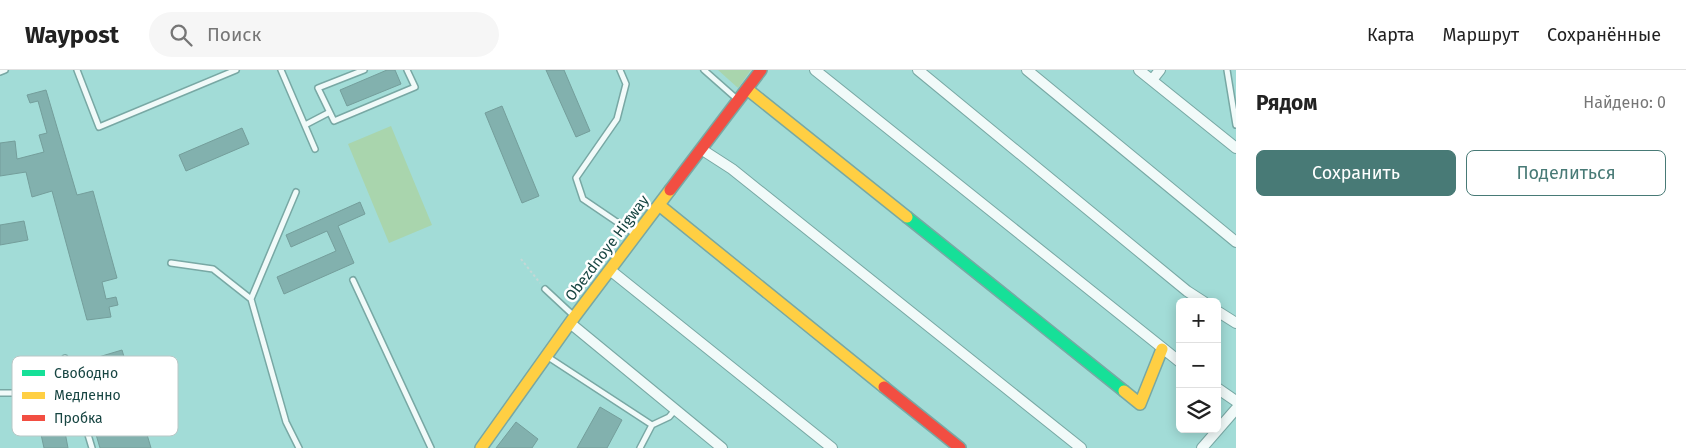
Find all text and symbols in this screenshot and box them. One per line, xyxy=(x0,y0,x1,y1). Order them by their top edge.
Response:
search box xyxy=(149,12,499,57)
text: Waypost xyxy=(25,21,119,49)
icon: search xyxy=(167,21,195,49)
text: Поиск xyxy=(207,23,261,46)
text: Карта xyxy=(1367,24,1415,46)
text: Маршрут xyxy=(1443,24,1519,46)
text: Сохранённые xyxy=(1547,24,1661,46)
text: Рядом xyxy=(1256,90,1317,116)
text: Найдено: 0 xyxy=(1583,93,1666,112)
button: Сохранить xyxy=(1256,150,1456,196)
button: Поделиться xyxy=(1466,150,1666,196)
street label: Obezdnoye Higway xyxy=(561,191,653,304)
map controls xyxy=(1176,298,1221,433)
button: + xyxy=(1176,298,1221,343)
button: − xyxy=(1176,343,1221,388)
legend xyxy=(12,356,178,436)
text: Свободно xyxy=(54,365,118,382)
text: Медленно xyxy=(54,387,121,404)
button: layers xyxy=(1176,388,1221,433)
text: Пробка xyxy=(54,410,103,427)

